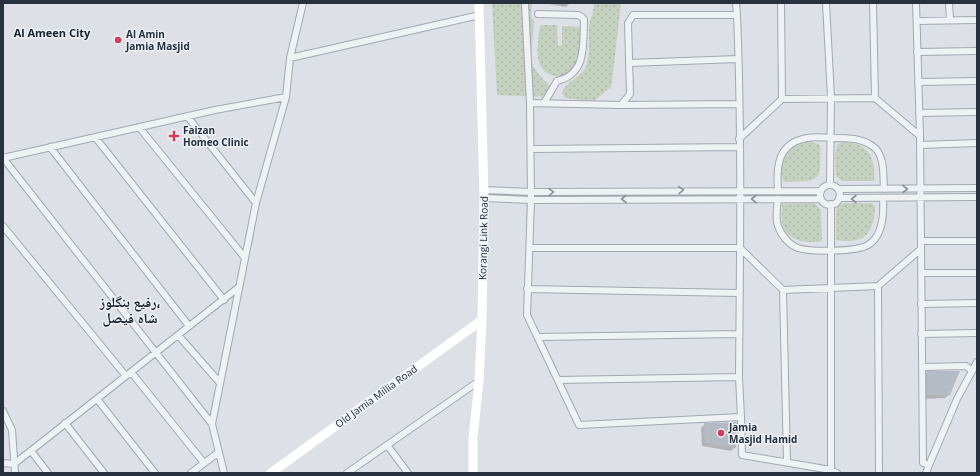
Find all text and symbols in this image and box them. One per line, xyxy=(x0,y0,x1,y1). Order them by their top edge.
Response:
district label: Al Ameen City xyxy=(14,25,91,40)
place label: Al Amin Jamia Masjid xyxy=(125,27,190,53)
marker: Al Amin Jamia Masjid xyxy=(113,35,123,45)
place label: Faizan Homeo Clinic xyxy=(183,123,249,149)
marker: Faizan Homeo Clinic xyxy=(168,130,180,142)
one-way arrow xyxy=(902,185,908,193)
one-way arrow xyxy=(678,186,684,194)
one-way arrow xyxy=(548,187,554,196)
one-way arrow xyxy=(621,195,627,203)
one-way arrow xyxy=(751,195,757,203)
one-way arrow xyxy=(851,195,857,203)
street label: Korangi Link Road xyxy=(475,196,491,280)
district label: رفیع بنگلوز، شاہ فیصل xyxy=(99,292,160,327)
street label: Old Jamia Millia Road xyxy=(332,361,420,431)
place label: Jamia Masjid Hamid xyxy=(728,420,797,446)
marker: Jamia Masjid Hamid xyxy=(716,428,726,438)

